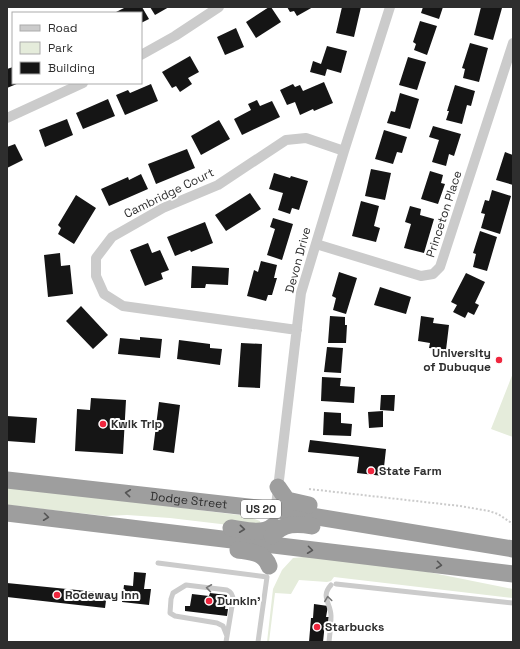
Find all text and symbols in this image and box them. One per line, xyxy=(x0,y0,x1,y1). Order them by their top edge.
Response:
legend xyxy=(12,12,142,84)
text: Road xyxy=(48,20,77,36)
text: Park xyxy=(48,40,73,56)
text: Building xyxy=(48,60,95,76)
street label: Cambridge Court xyxy=(121,164,217,222)
street label: Princeton Place xyxy=(422,169,466,259)
street label: Devon Drive xyxy=(282,225,314,295)
place label: University of Dubuque xyxy=(423,345,491,375)
marker: University of Dubuque xyxy=(494,355,504,365)
place label: Kwik Trip xyxy=(111,416,163,432)
marker: Kwik Trip xyxy=(98,419,108,429)
place label: State Farm xyxy=(379,463,442,479)
marker: State Farm xyxy=(366,466,376,476)
street label: Dodge Street xyxy=(149,488,228,513)
one-way arrow xyxy=(125,489,131,498)
road number: US 20 xyxy=(241,500,281,518)
one-way arrow xyxy=(43,512,49,521)
one-way arrow xyxy=(239,525,245,534)
one-way arrow xyxy=(307,545,313,554)
one-way arrow xyxy=(436,560,442,569)
one-way arrow xyxy=(206,583,212,592)
place label: Rodeway Inn xyxy=(65,587,139,603)
marker: Rodeway Inn xyxy=(52,590,62,600)
place label: Dunkin' xyxy=(217,593,260,609)
marker: Dunkin' xyxy=(204,596,214,606)
one-way arrow xyxy=(324,596,333,602)
place label: Starbucks xyxy=(325,619,384,635)
marker: Starbucks xyxy=(312,622,322,632)

